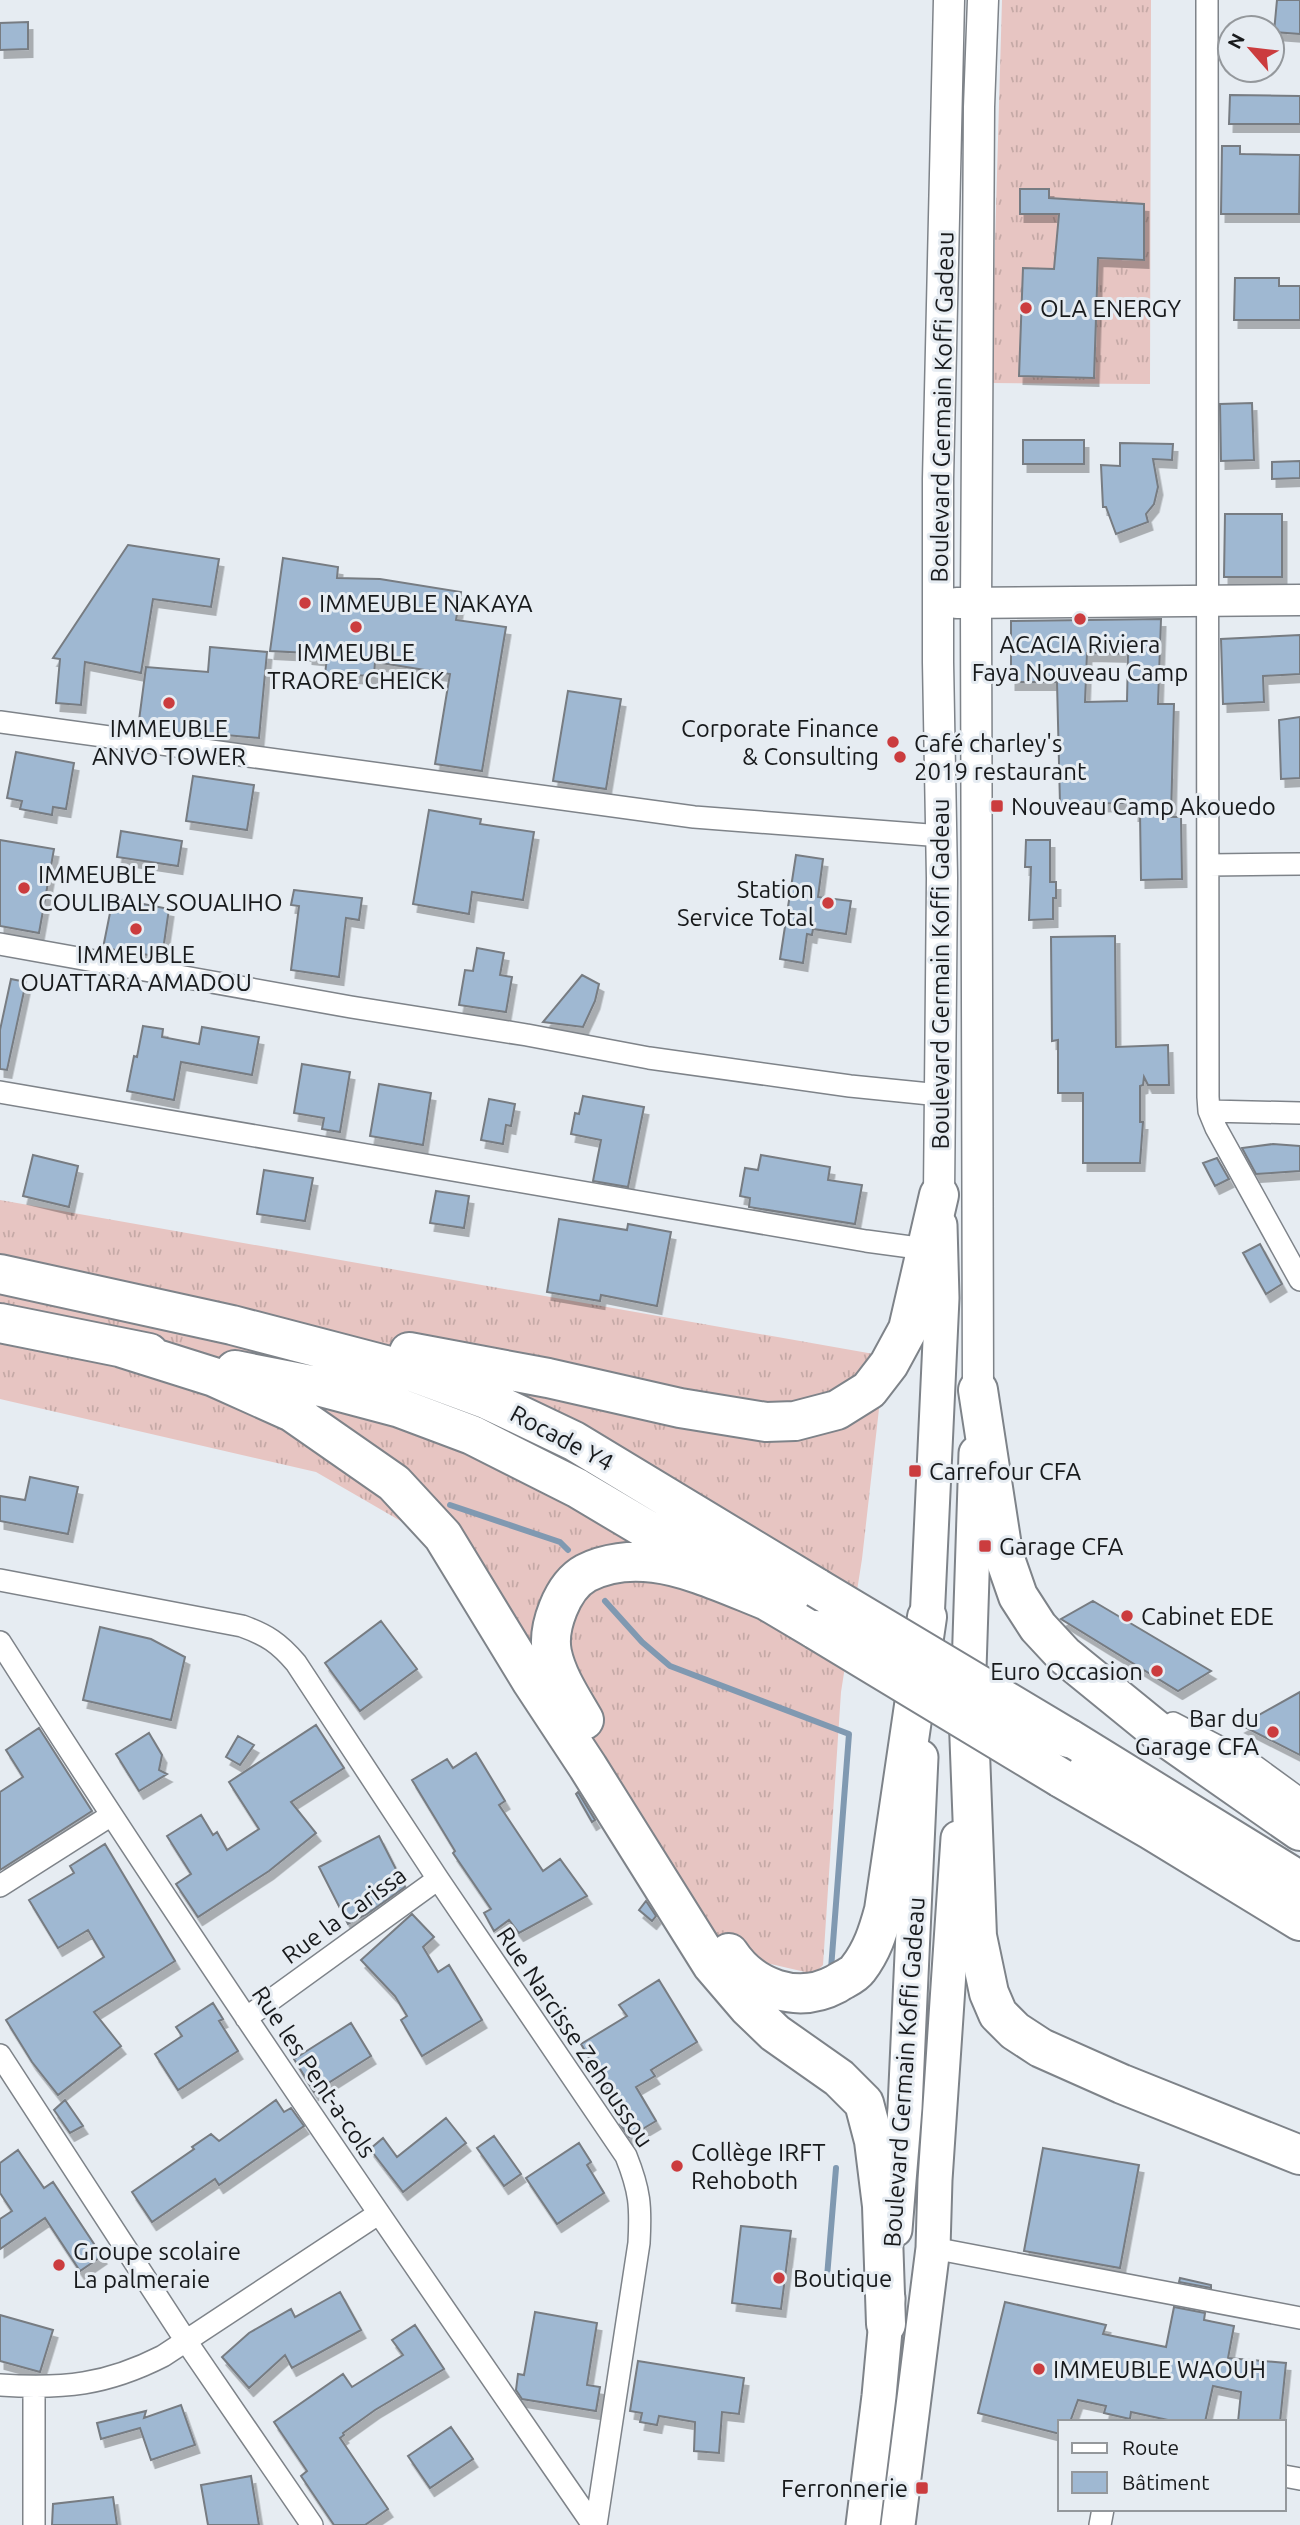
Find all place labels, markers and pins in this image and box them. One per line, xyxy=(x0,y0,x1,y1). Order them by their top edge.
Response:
place label: OLA ENERGY xyxy=(1040,295,1181,322)
marker: OLA ENERGY xyxy=(1018,300,1034,316)
place label: IMMEUBLE NAKAYA xyxy=(319,590,533,617)
marker: IMMEUBLE NAKAYA xyxy=(297,595,313,611)
marker: ACACIA Riviera Faya Nouveau Camp xyxy=(1072,611,1088,627)
marker: IMMEUBLE TRAORE CHEICK xyxy=(348,619,364,635)
place label: ACACIA Riviera Faya Nouveau Camp xyxy=(972,631,1188,686)
place label: IMMEUBLE TRAORE CHEICK xyxy=(267,639,445,694)
marker: IMMEUBLE ANVO TOWER xyxy=(161,695,177,711)
place label: IMMEUBLE ANVO TOWER xyxy=(92,715,246,770)
place label: Corporate Finance & Consulting xyxy=(681,715,879,770)
place label: Café charley's 2019 restaurant xyxy=(914,730,1087,785)
marker: Corporate Finance & Consulting xyxy=(885,734,901,750)
marker: Café charley's 2019 restaurant xyxy=(892,749,908,765)
place label: Nouveau Camp Akouedo xyxy=(1011,793,1276,820)
marker: Nouveau Camp Akouedo xyxy=(989,798,1005,814)
place label: IMMEUBLE COULIBALY SOUALIHO xyxy=(38,861,283,916)
place label: Station Service Total xyxy=(677,876,814,931)
marker: IMMEUBLE COULIBALY SOUALIHO xyxy=(16,880,32,896)
marker: Station Service Total xyxy=(820,895,836,911)
marker: IMMEUBLE OUATTARA AMADOU xyxy=(128,921,144,937)
place label: IMMEUBLE OUATTARA AMADOU xyxy=(20,941,252,996)
place label: Carrefour CFA xyxy=(929,1458,1081,1485)
marker: Carrefour CFA xyxy=(907,1463,923,1479)
place label: Garage CFA xyxy=(999,1533,1124,1560)
marker: Garage CFA xyxy=(977,1538,993,1554)
place label: Cabinet EDE xyxy=(1141,1603,1274,1630)
marker: Cabinet EDE xyxy=(1119,1608,1135,1624)
place label: Euro Occasion xyxy=(990,1658,1143,1685)
marker: Euro Occasion xyxy=(1149,1663,1165,1679)
place label: Bar du Garage CFA xyxy=(1135,1705,1259,1760)
marker: Bar du Garage CFA xyxy=(1265,1724,1281,1740)
place label: Collège IRFT Rehoboth xyxy=(691,2139,826,2194)
marker: Collège IRFT Rehoboth xyxy=(669,2158,685,2174)
place label: Groupe scolaire La palmeraie xyxy=(73,2238,241,2293)
marker: Groupe scolaire La palmeraie xyxy=(51,2257,67,2273)
place label: Boutique xyxy=(793,2265,892,2292)
marker: Boutique xyxy=(771,2270,787,2286)
place label: IMMEUBLE WAOUH xyxy=(1053,2356,1266,2383)
marker: IMMEUBLE WAOUH xyxy=(1031,2361,1047,2377)
place label: Ferronnerie xyxy=(781,2475,908,2502)
marker: Ferronnerie xyxy=(914,2480,930,2496)

